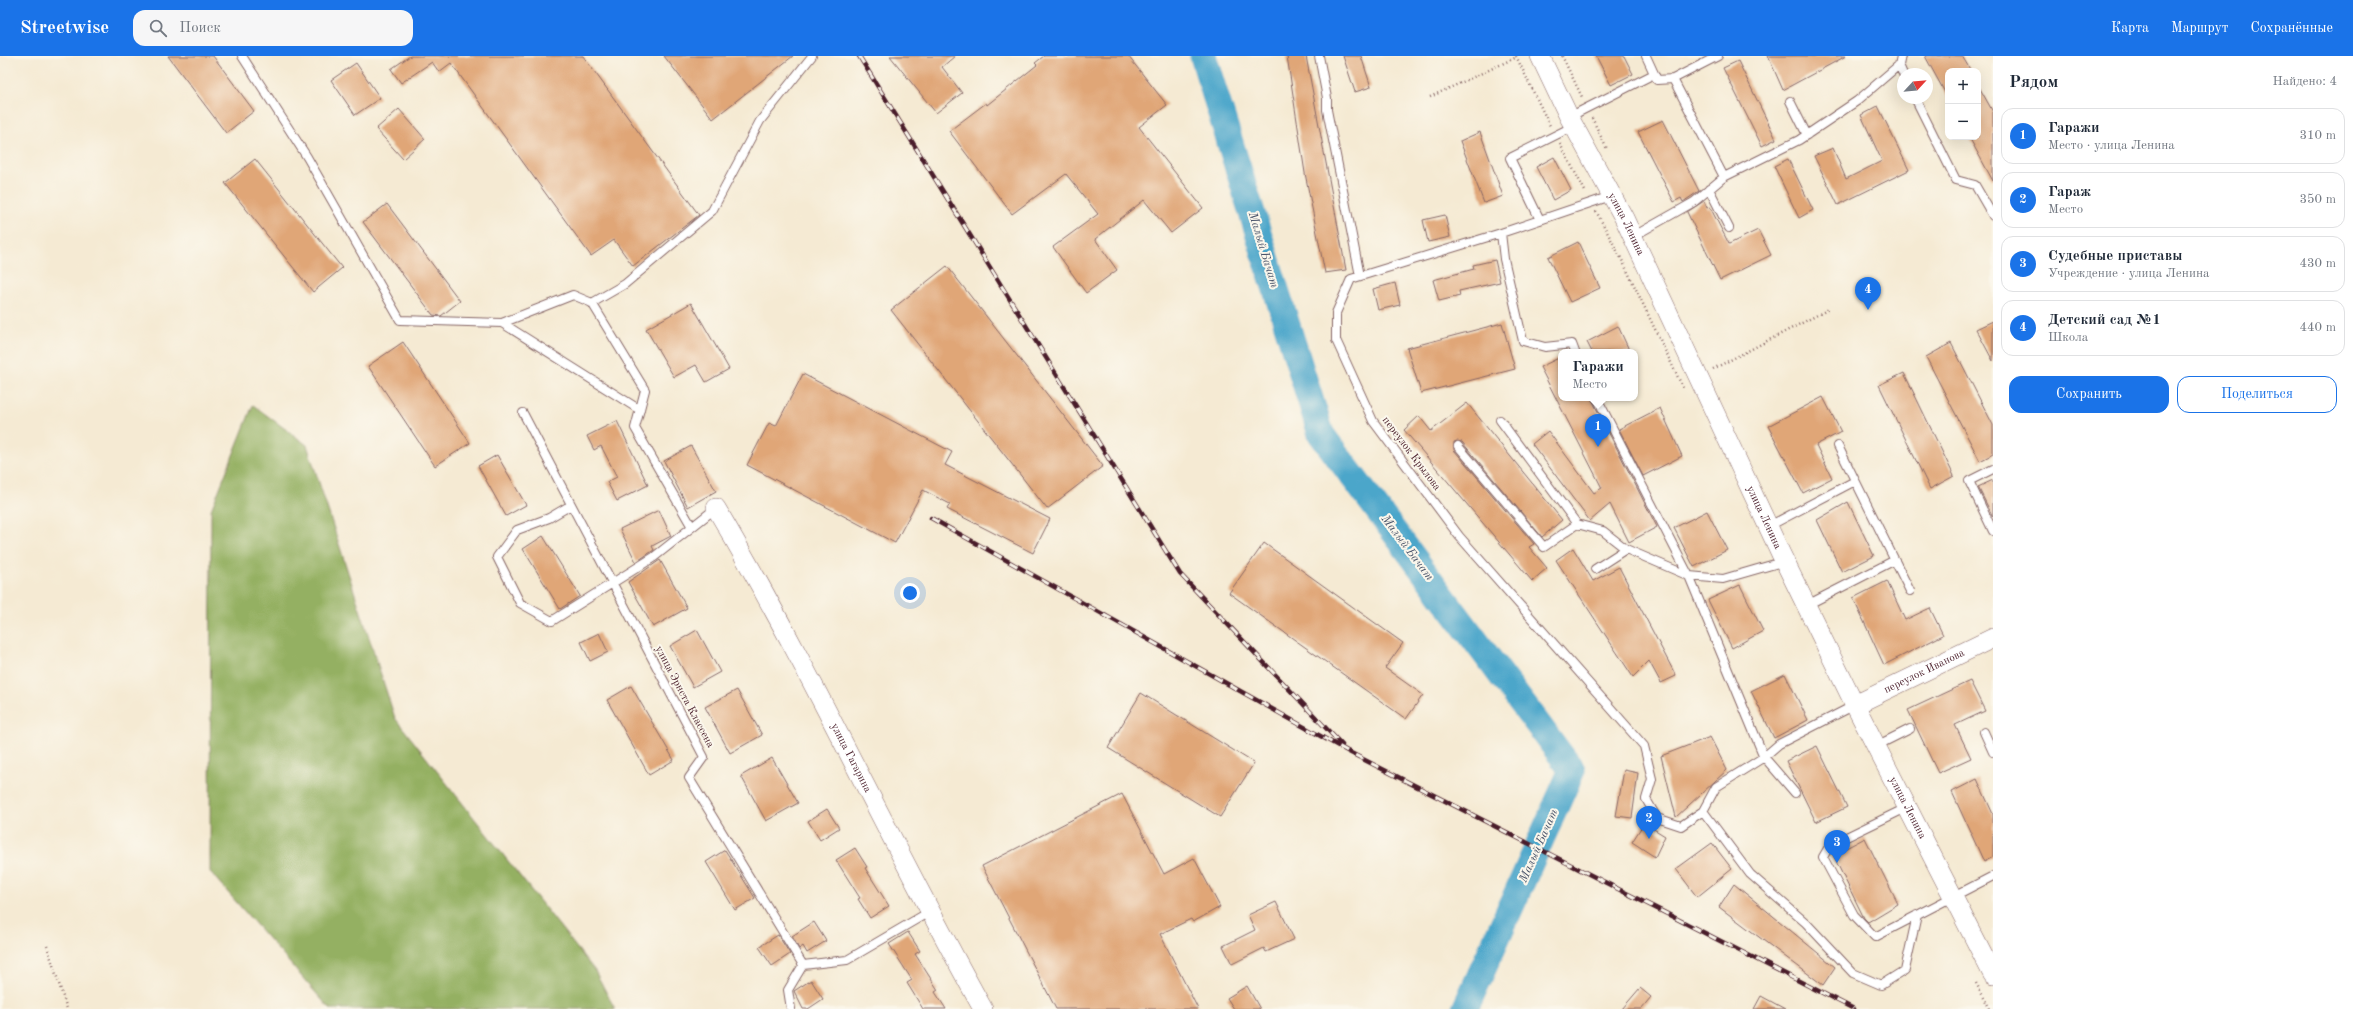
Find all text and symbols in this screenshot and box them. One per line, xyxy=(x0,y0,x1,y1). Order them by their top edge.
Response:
search box xyxy=(133,10,413,46)
icon: search xyxy=(147,17,169,39)
text: Streetwise xyxy=(20,19,109,38)
text: Поиск xyxy=(179,21,221,36)
text: Карта xyxy=(2111,21,2149,35)
text: Маршрут xyxy=(2171,21,2228,35)
text: Сохранённые xyxy=(2250,21,2333,35)
north arrow xyxy=(1897,68,1933,104)
map controls xyxy=(1945,68,1981,140)
button: + xyxy=(1945,68,1981,104)
text: Рядом xyxy=(2009,74,2058,91)
text: Найдено: 4 xyxy=(2273,75,2337,88)
button: − xyxy=(1945,104,1981,140)
text: Гаражи xyxy=(2048,121,2100,136)
text: 1 xyxy=(2019,129,2027,142)
text: 310 m xyxy=(2299,129,2336,142)
text: Место · улица Ленина xyxy=(2048,139,2175,152)
text: Гараж xyxy=(2048,185,2091,200)
street label: улица Ленина xyxy=(1606,191,1646,258)
text: 2 xyxy=(2019,193,2027,206)
text: 350 m xyxy=(2299,193,2336,206)
text: Место xyxy=(2048,203,2083,216)
water label: Малый Бачат xyxy=(1245,210,1280,290)
text: Судебные приставы xyxy=(2048,249,2183,264)
text: 3 xyxy=(2019,257,2027,270)
text: 430 m xyxy=(2299,257,2336,270)
text: Учреждение · улица Ленина xyxy=(2048,267,2209,280)
pin: 4 xyxy=(1855,277,1881,310)
text: Детский сад №1 xyxy=(2048,313,2161,328)
text: 4 xyxy=(2019,321,2027,334)
text: 440 m xyxy=(2299,321,2336,334)
text: Школа xyxy=(2048,331,2088,344)
popup xyxy=(1558,349,1638,401)
text: Гаражи xyxy=(1572,360,1624,375)
button: Сохранить xyxy=(2009,376,2169,413)
button: Поделиться xyxy=(2177,376,2337,413)
text: Место xyxy=(1572,378,1607,391)
pin: 1 xyxy=(1585,414,1611,447)
street label: переулок Крылова xyxy=(1380,415,1443,493)
street label: улица Ленина xyxy=(1744,484,1784,551)
water label: Малый Бачат xyxy=(1378,512,1436,583)
your location xyxy=(900,583,920,603)
street label: улица Эрнста Классена xyxy=(652,644,716,750)
street label: переулок Иванова xyxy=(1882,647,1967,696)
street label: улица Гагарина xyxy=(829,721,874,795)
street label: улица Ленина xyxy=(1887,775,1928,841)
pin: 2 xyxy=(1636,806,1662,839)
water label: Малый Бачат xyxy=(1517,807,1561,885)
pin: 3 xyxy=(1824,830,1850,863)

